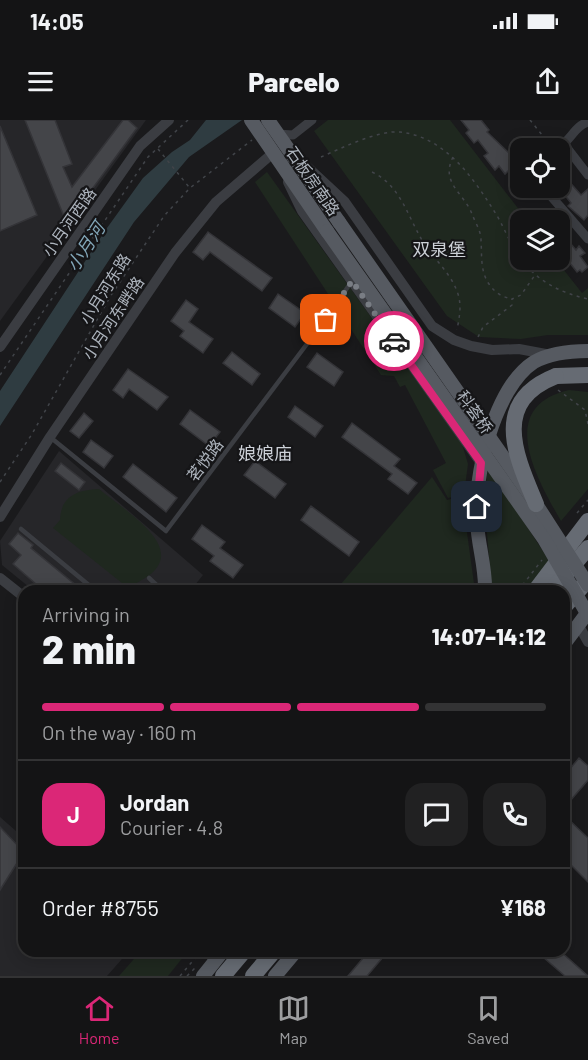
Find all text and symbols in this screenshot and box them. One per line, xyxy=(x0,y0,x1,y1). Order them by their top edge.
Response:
text: 14:05 xyxy=(30,8,84,34)
icon: menu xyxy=(24,65,57,98)
text: Parcelo xyxy=(248,65,340,97)
icon: share xyxy=(531,65,564,98)
map controls xyxy=(510,138,570,270)
button: locate xyxy=(510,138,570,198)
street label: 石板房南路 xyxy=(283,142,344,219)
street label: 小月河西路 xyxy=(38,184,100,260)
button: layers xyxy=(510,210,570,270)
water label: 小月河 xyxy=(62,218,110,276)
district label: 双泉堡 xyxy=(412,238,466,260)
street label: 小月河东路 xyxy=(75,250,134,328)
street label: 小月河东畔路 xyxy=(78,273,147,363)
pin xyxy=(300,294,351,345)
icon: bag xyxy=(309,303,342,336)
courier xyxy=(364,311,424,371)
icon: car xyxy=(378,325,411,358)
street label: 科荟桥 xyxy=(454,387,497,437)
street label: 茗悦路 xyxy=(183,435,227,485)
district label: 娘娘庙 xyxy=(238,442,292,464)
pin xyxy=(451,481,502,532)
icon: home xyxy=(460,490,493,523)
text: Arriving in xyxy=(42,602,130,626)
text: 14:07–14:12 xyxy=(432,623,546,649)
text: 2 min xyxy=(42,625,136,672)
text: On the way · 160 m xyxy=(42,720,197,744)
button: chat xyxy=(405,783,468,846)
button: phone xyxy=(483,783,546,846)
text: Jordan xyxy=(120,789,189,815)
text: J xyxy=(67,801,80,827)
text: Courier · 4.8 xyxy=(120,815,223,839)
text: Order #8755 xyxy=(42,894,159,920)
text: ¥168 xyxy=(499,894,546,920)
tab: Home xyxy=(79,992,120,1047)
tab: Map xyxy=(277,992,310,1047)
tab: Saved xyxy=(467,992,509,1047)

